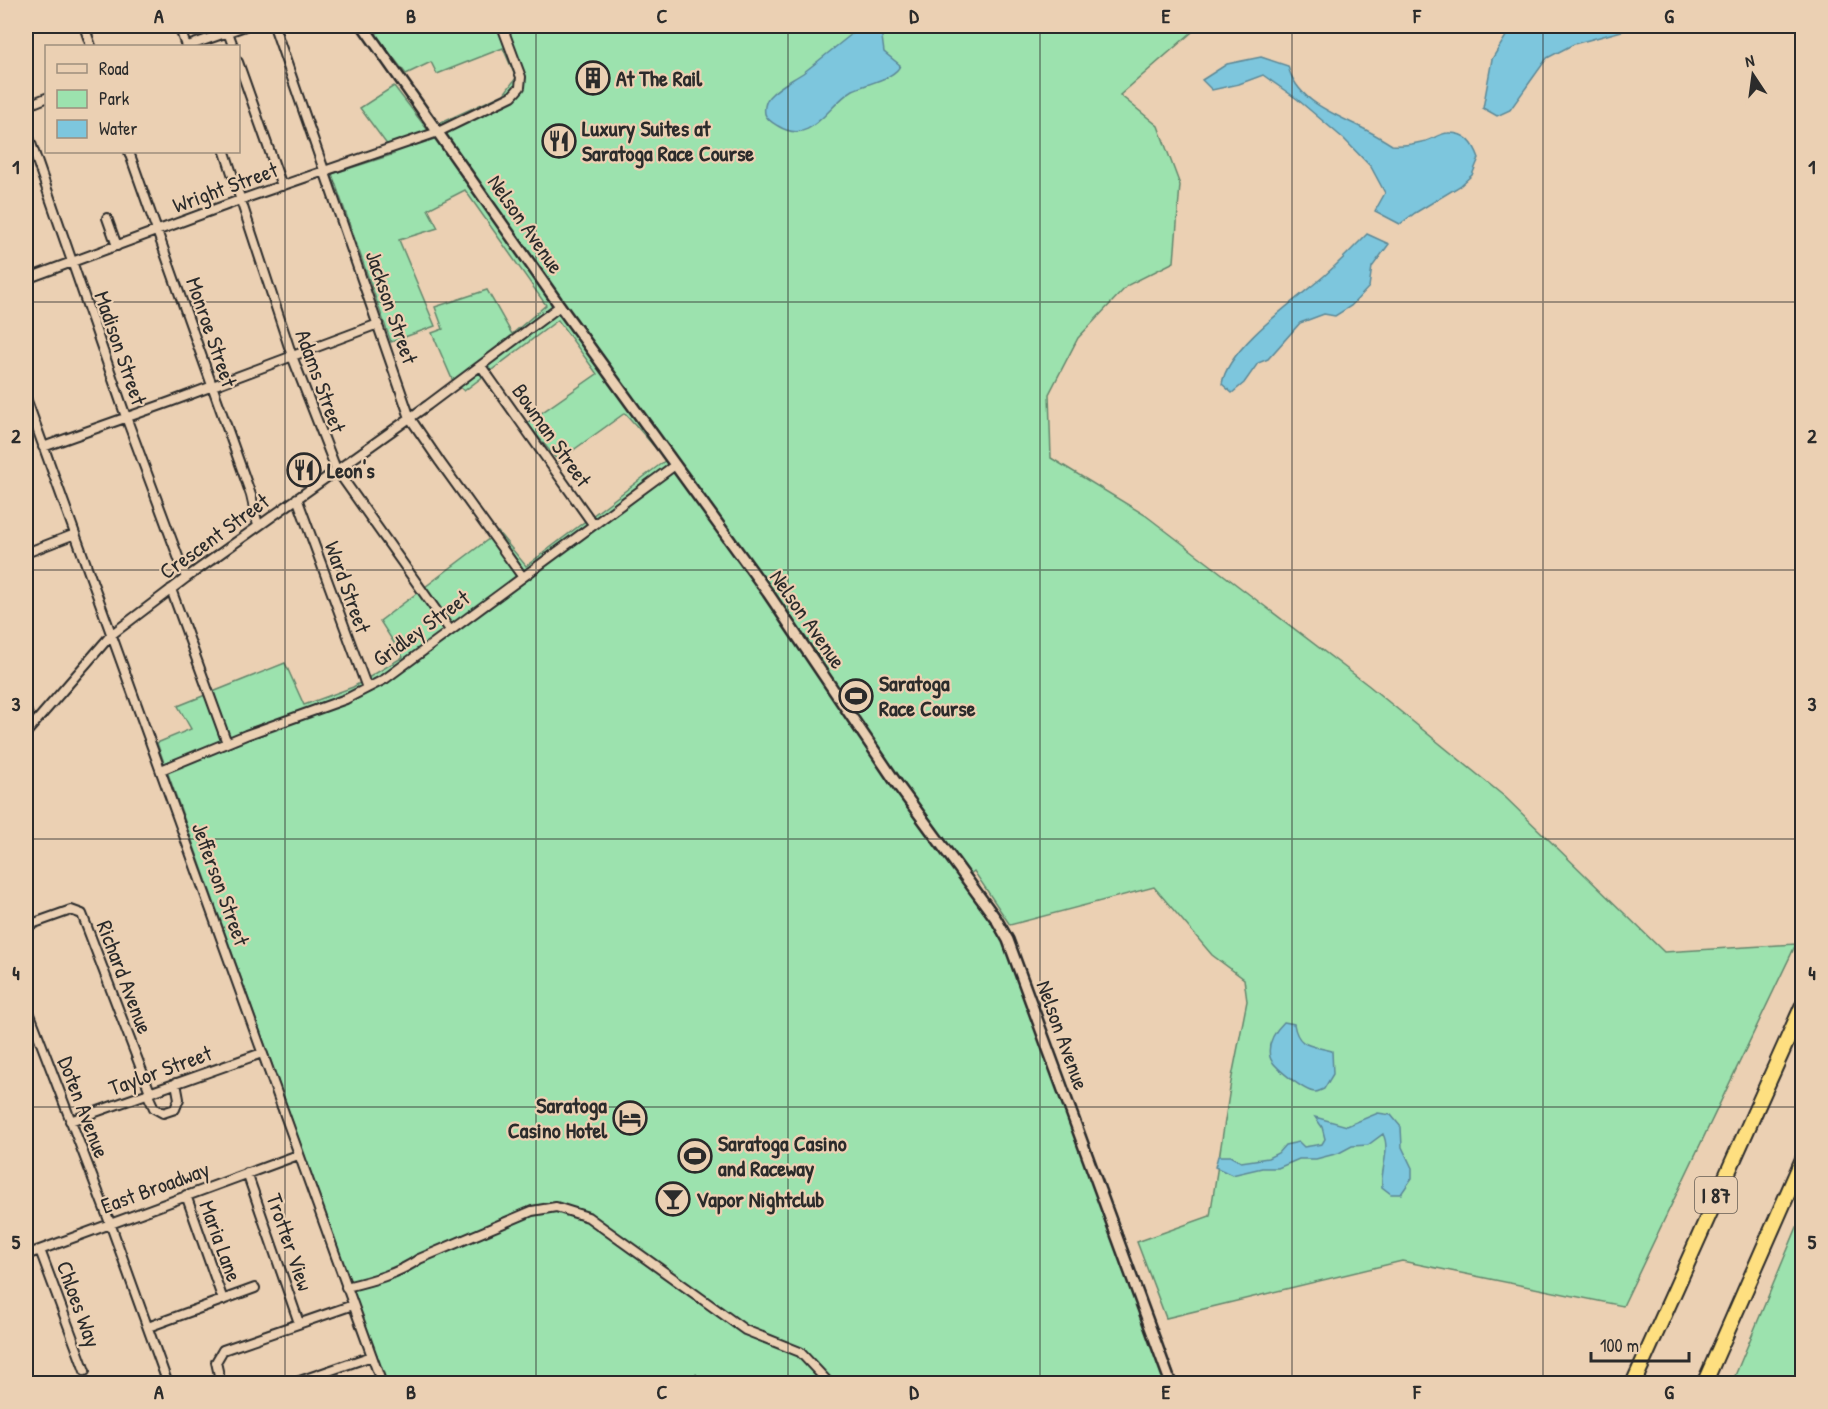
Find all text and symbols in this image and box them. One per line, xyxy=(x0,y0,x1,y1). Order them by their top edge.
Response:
text: A xyxy=(154,2,164,29)
text: B xyxy=(406,2,416,29)
text: C xyxy=(657,2,668,29)
text: D xyxy=(909,2,919,29)
text: E xyxy=(1162,2,1171,29)
text: F xyxy=(1412,2,1422,29)
text: G xyxy=(1664,2,1674,29)
legend xyxy=(45,45,240,153)
north arrow xyxy=(1723,45,1783,105)
text: N xyxy=(1743,49,1757,72)
text: Road xyxy=(99,56,129,81)
building icon: At The Rail xyxy=(575,60,611,96)
place label: At The Rail xyxy=(616,63,703,93)
text: Park xyxy=(99,86,130,111)
place label: Luxury Suites at Saratoga Race Course xyxy=(582,113,754,169)
text: Water xyxy=(99,116,137,141)
restaurant icon: Luxury Suites at Saratoga Race Course xyxy=(541,123,577,159)
text: 1 xyxy=(12,153,20,180)
text: 1 xyxy=(1808,153,1816,180)
street label: Wright Street xyxy=(168,154,282,220)
street label: Nelson Avenue xyxy=(481,169,571,280)
street label: Jackson Street xyxy=(359,246,426,368)
street label: Monroe Street xyxy=(179,273,245,391)
street label: Madison Street xyxy=(87,287,155,409)
street label: Adams Street xyxy=(288,325,354,437)
street label: Bowman Street xyxy=(505,377,599,493)
text: 2 xyxy=(11,422,21,449)
text: 2 xyxy=(1807,422,1817,449)
restaurant icon: Leon's xyxy=(286,452,322,488)
place label: Leon's xyxy=(327,455,375,485)
street label: Crescent Street xyxy=(153,486,275,586)
street label: Ward Street xyxy=(318,537,379,637)
street label: Nelson Avenue xyxy=(763,564,853,675)
street label: Gridley Street xyxy=(367,582,476,673)
place label: Saratoga Race Course xyxy=(879,668,976,723)
sports icon: Saratoga Race Course xyxy=(838,678,874,714)
text: 3 xyxy=(12,690,21,717)
text: 3 xyxy=(1808,690,1817,717)
street label: Jefferson Street xyxy=(185,818,257,950)
street label: Richard Avenue xyxy=(90,916,160,1038)
text: 4 xyxy=(12,959,20,986)
text: 4 xyxy=(1808,959,1816,986)
street label: Nelson Avenue xyxy=(1029,976,1097,1094)
street label: Taylor Street xyxy=(104,1037,216,1103)
street label: Doten Avenue xyxy=(51,1052,117,1162)
place label: Saratoga Casino Hotel xyxy=(508,1090,608,1145)
hotel icon: Saratoga Casino Hotel xyxy=(612,1100,648,1136)
place label: Saratoga Casino and Raceway xyxy=(718,1128,847,1184)
sports icon: Saratoga Casino and Raceway xyxy=(677,1138,713,1174)
street label: East Broadway xyxy=(97,1154,213,1220)
road number: I 87 xyxy=(1695,1177,1737,1213)
bar icon: Vapor Nightclub xyxy=(655,1181,691,1217)
place label: Vapor Nightclub xyxy=(696,1184,824,1215)
street label: Trotter View xyxy=(259,1189,321,1295)
street label: Maria Lane xyxy=(192,1196,250,1286)
text: 5 xyxy=(12,1228,21,1255)
text: 5 xyxy=(1808,1228,1817,1255)
street label: Chloes Way xyxy=(50,1257,108,1351)
scale bar xyxy=(1591,1325,1688,1363)
text: 100 m xyxy=(1600,1333,1639,1358)
text: A xyxy=(154,1378,164,1405)
text: B xyxy=(406,1378,416,1405)
text: C xyxy=(657,1378,668,1405)
text: D xyxy=(909,1378,919,1405)
text: E xyxy=(1162,1378,1171,1405)
text: F xyxy=(1412,1378,1422,1405)
text: G xyxy=(1664,1378,1674,1405)

